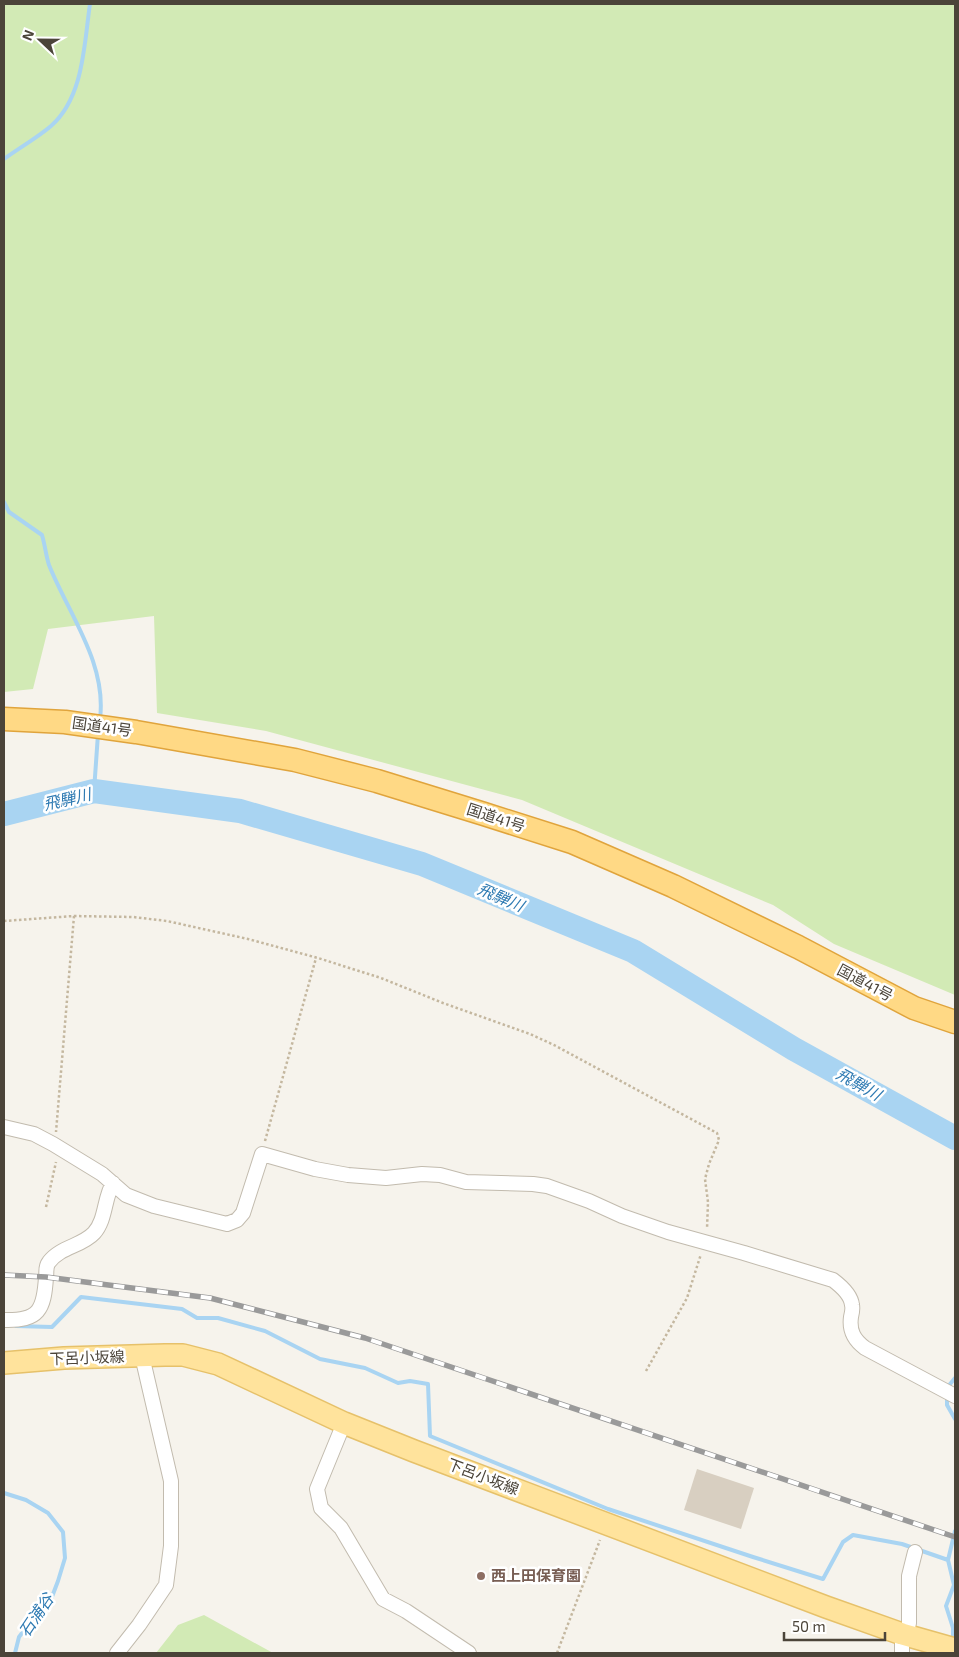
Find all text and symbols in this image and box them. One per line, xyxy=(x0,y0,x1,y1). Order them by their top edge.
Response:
north arrow xyxy=(15,15,65,65)
text: N xyxy=(18,27,37,43)
street label: 国道41号 xyxy=(71,713,133,739)
water label: 飛騨川 xyxy=(41,783,94,813)
street label: 国道41号 xyxy=(465,799,528,835)
water label: 飛騨川 xyxy=(475,878,529,915)
street label: 国道41号 xyxy=(835,960,896,1004)
water label: 飛騨川 xyxy=(834,1064,887,1104)
street label: 下呂小坂線 xyxy=(49,1347,125,1367)
street label: 下呂小坂線 xyxy=(445,1454,522,1498)
place label: 西上田保育園 xyxy=(491,1566,581,1584)
marker: 西上田保育園 xyxy=(475,1570,487,1582)
water label: 石浦谷 xyxy=(14,1588,58,1640)
scale bar xyxy=(784,1610,885,1642)
text: 50 m xyxy=(792,1617,826,1635)

